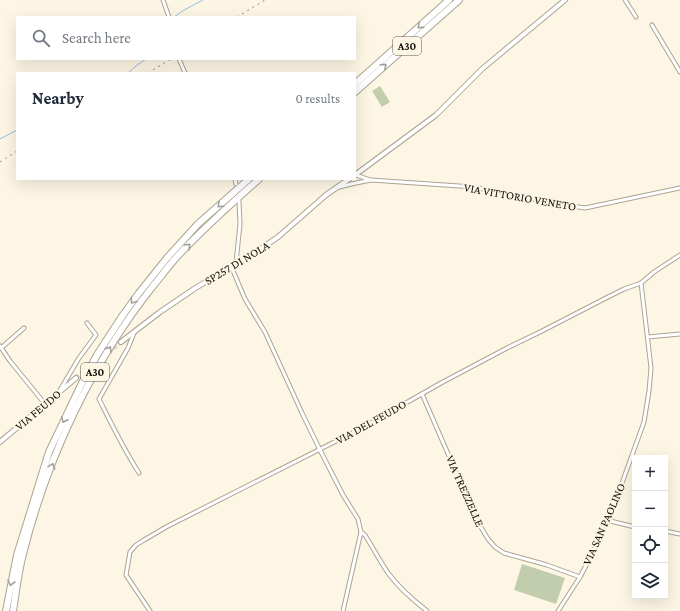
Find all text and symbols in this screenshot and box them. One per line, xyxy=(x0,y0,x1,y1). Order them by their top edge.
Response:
search box xyxy=(16,16,356,60)
one-way arrow xyxy=(417,21,425,28)
icon: search xyxy=(30,27,52,49)
text: Search here xyxy=(62,30,131,46)
road number: A30 xyxy=(393,37,421,55)
one-way arrow xyxy=(379,63,387,71)
text: Nearby xyxy=(32,89,84,108)
text: 0 results xyxy=(295,91,340,106)
street label: VIA VITTORIO VENETO xyxy=(463,180,577,214)
one-way arrow xyxy=(217,200,225,208)
street label: SP257 DI NOLA xyxy=(202,238,272,288)
one-way arrow xyxy=(183,243,190,251)
one-way arrow xyxy=(131,297,138,304)
one-way arrow xyxy=(104,346,111,353)
road number: A30 xyxy=(81,363,109,381)
street label: VIA FEUDO xyxy=(12,387,64,433)
street label: VIA DEL FEUDO xyxy=(333,397,409,447)
one-way arrow xyxy=(61,416,69,423)
street label: VIA TREZZELLE xyxy=(443,453,487,529)
map controls xyxy=(632,455,668,599)
button: + xyxy=(632,455,668,491)
one-way arrow xyxy=(47,462,55,469)
street label: VIA SAN PAOLINO xyxy=(580,481,628,567)
button: − xyxy=(632,491,668,527)
button: locate xyxy=(632,527,668,563)
button: layers xyxy=(632,563,668,599)
one-way arrow xyxy=(8,580,16,586)

